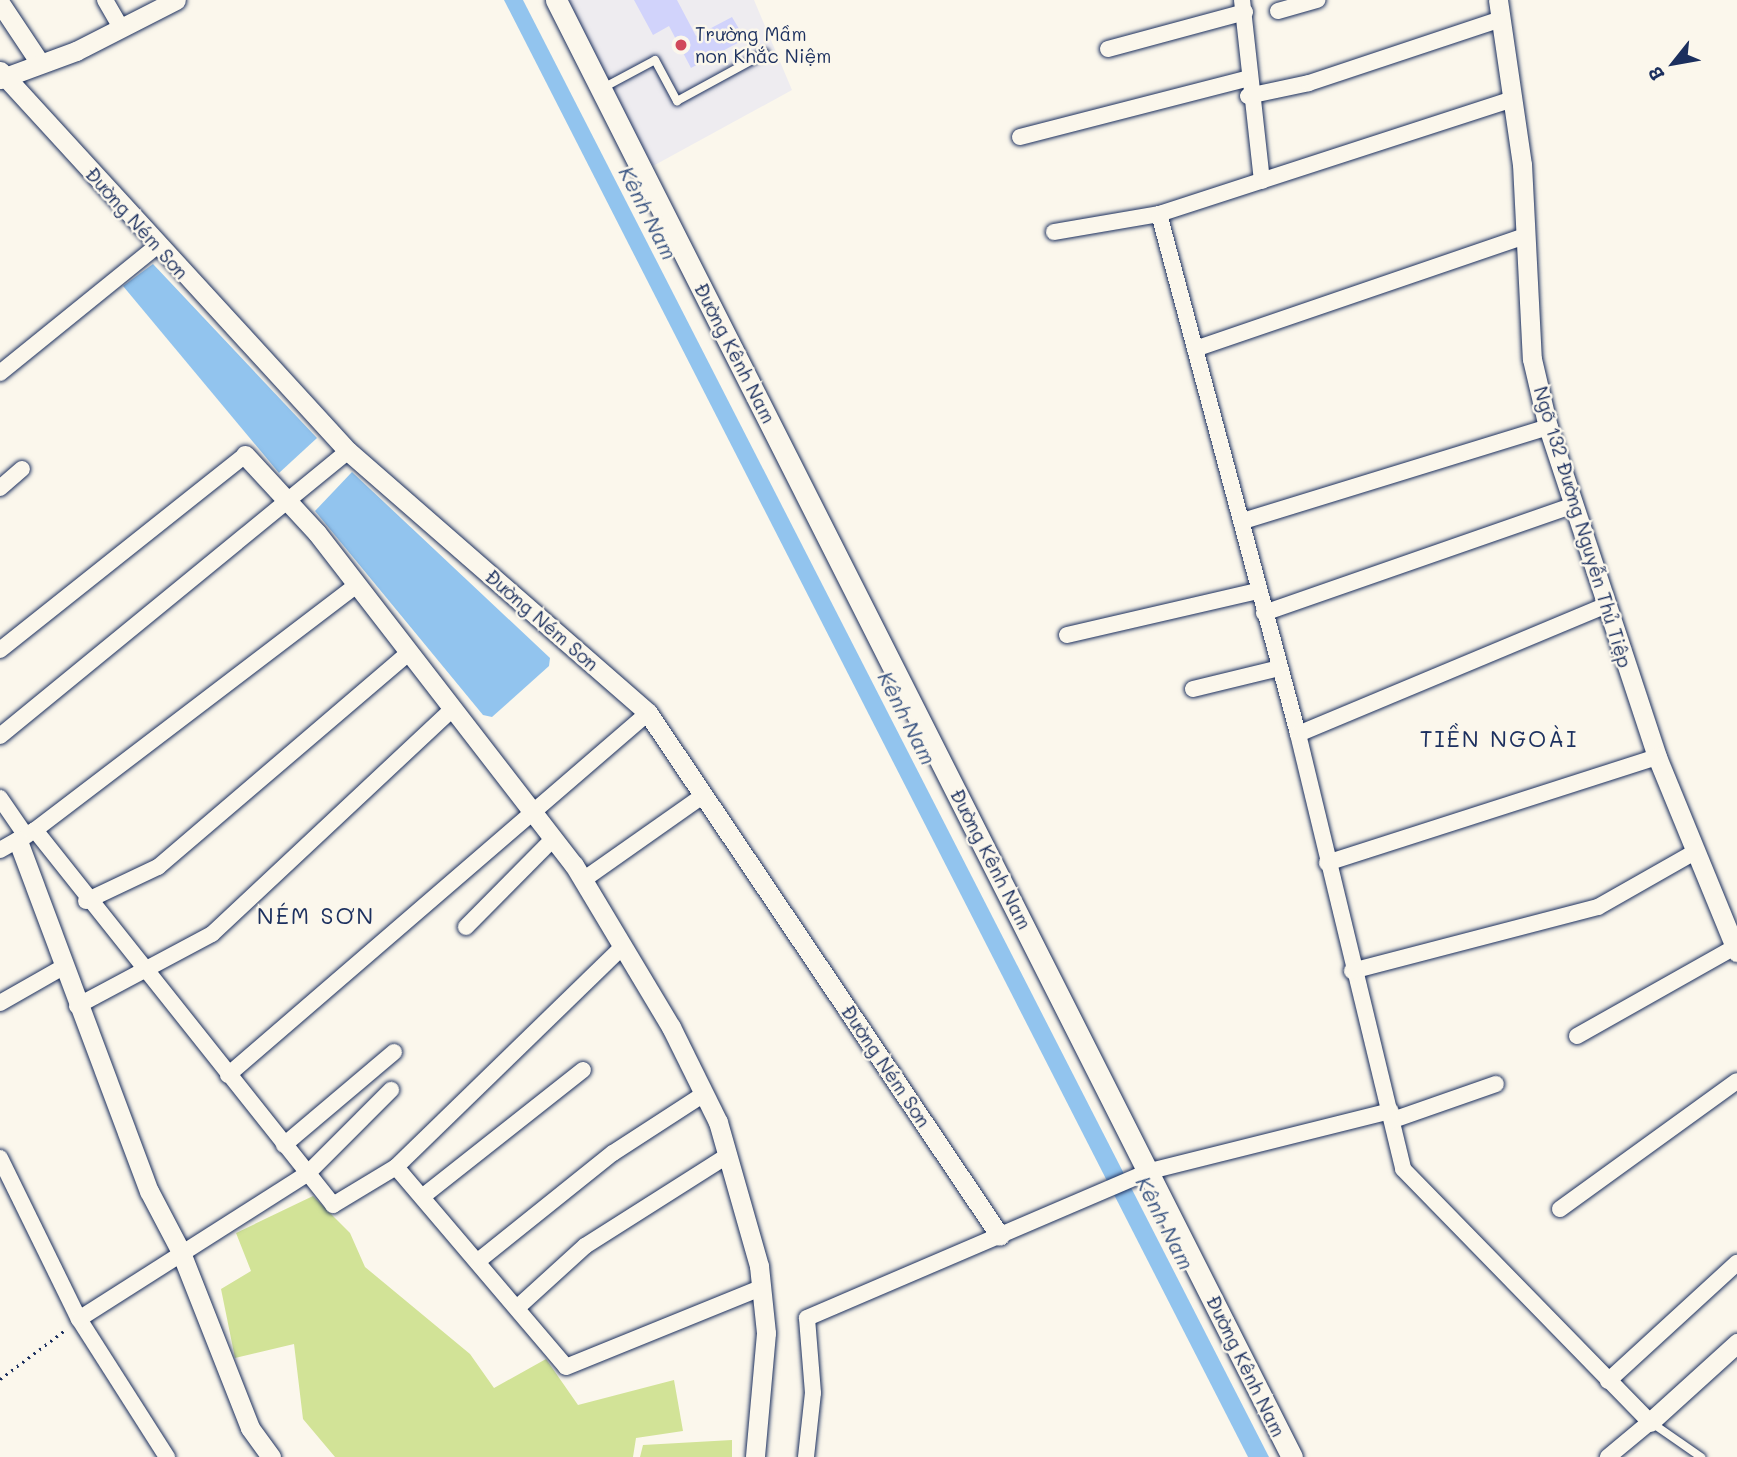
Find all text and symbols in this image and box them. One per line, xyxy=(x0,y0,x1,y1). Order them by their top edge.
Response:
place label: Trường Mầm non Khắc Niệm xyxy=(695,23,831,67)
north arrow xyxy=(1639,28,1709,98)
marker: Trường Mầm non Khắc Niệm xyxy=(673,37,689,53)
text: B xyxy=(1642,62,1670,86)
street label: Đường Ném Sơn xyxy=(81,162,193,284)
water label: Kênh Nam xyxy=(614,162,682,264)
street label: Đường Kênh Nam xyxy=(690,279,780,427)
street label: Ngõ 132 Đường Nguyễn Thủ Tiệp xyxy=(1529,384,1637,670)
street label: Đường Ném Sơn xyxy=(481,565,603,675)
water label: Kênh Nam xyxy=(873,667,941,769)
district label: TIỀN NGOÀI xyxy=(1421,724,1577,752)
street label: Đường Kênh Nam xyxy=(946,785,1036,933)
district label: NÉM SƠN xyxy=(258,901,374,929)
street label: Đường Ném Sơn xyxy=(837,1001,935,1131)
water label: Kênh Nam xyxy=(1131,1172,1199,1274)
street label: Đường Kênh Nam xyxy=(1202,1292,1290,1440)

